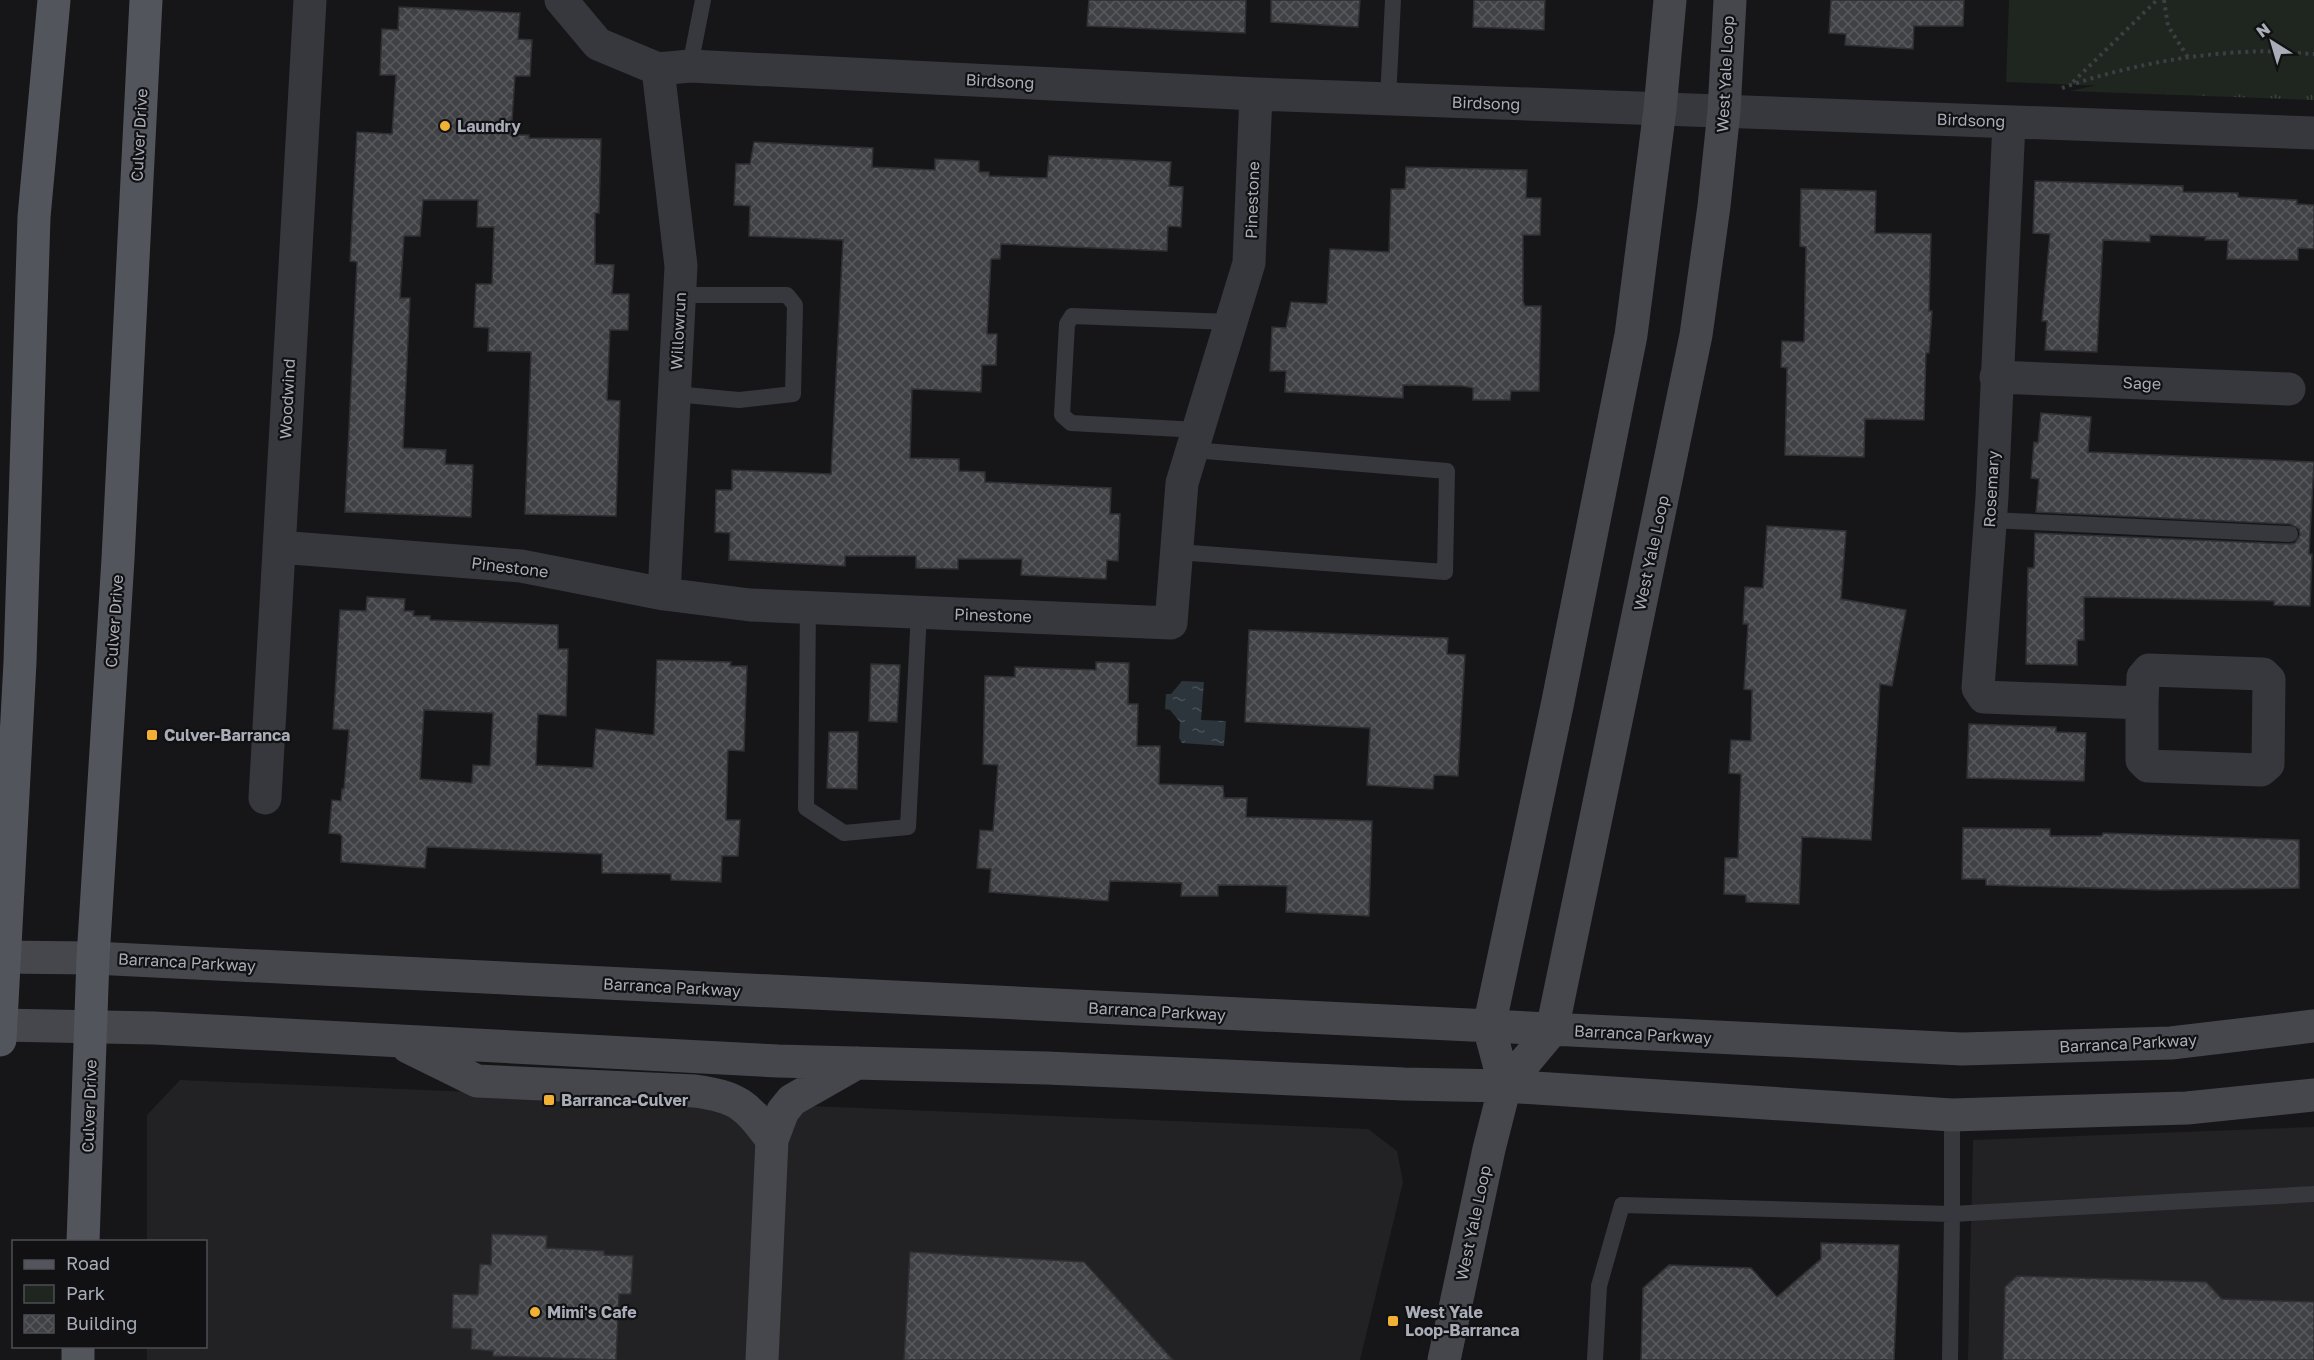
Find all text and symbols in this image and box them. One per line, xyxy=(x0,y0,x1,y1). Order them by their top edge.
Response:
north arrow xyxy=(2242,12,2302,72)
street label: West Yale Loop xyxy=(1712,15,1738,133)
text: N xyxy=(2252,18,2274,42)
street label: Birdsong xyxy=(965,69,1035,93)
street label: Culver Drive xyxy=(127,88,151,182)
street label: Birdsong xyxy=(1451,92,1521,114)
street label: Birdsong xyxy=(1936,109,2006,131)
place label: Laundry xyxy=(457,116,521,136)
marker: Laundry xyxy=(438,119,452,133)
street label: Pinestone xyxy=(1241,161,1263,239)
street label: Willowrun xyxy=(666,292,690,370)
street label: Woodwind xyxy=(275,358,299,440)
street label: Sage xyxy=(2122,372,2162,394)
street label: Rosemary xyxy=(1979,450,2003,528)
street label: West Yale Loop xyxy=(1629,493,1673,612)
street label: Pinestone xyxy=(470,552,550,582)
street label: Culver Drive xyxy=(101,574,127,668)
street label: Pinestone xyxy=(954,604,1032,626)
place label: Culver-Barranca xyxy=(164,725,290,745)
marker: Culver-Barranca xyxy=(145,728,159,742)
street label: Barranca Parkway xyxy=(118,948,256,976)
street label: Barranca Parkway xyxy=(603,973,741,1001)
street label: Barranca Parkway xyxy=(1088,997,1226,1025)
street label: Barranca Parkway xyxy=(1574,1020,1712,1048)
street label: Barranca Parkway xyxy=(2059,1029,2197,1057)
street label: Culver Drive xyxy=(77,1059,101,1153)
place label: Barranca-Culver xyxy=(561,1090,688,1110)
marker: Barranca-Culver xyxy=(542,1093,556,1107)
street label: West Yale Loop xyxy=(1451,1163,1495,1282)
legend xyxy=(12,1240,207,1348)
text: Road xyxy=(66,1252,110,1274)
text: Park xyxy=(66,1282,105,1304)
place label: Mimi's Cafe xyxy=(547,1302,637,1322)
place label: West Yale Loop-Barranca xyxy=(1405,1302,1520,1340)
marker: Mimi's Cafe xyxy=(528,1305,542,1319)
text: Building xyxy=(66,1312,137,1334)
marker: West Yale Loop-Barranca xyxy=(1386,1314,1400,1328)

